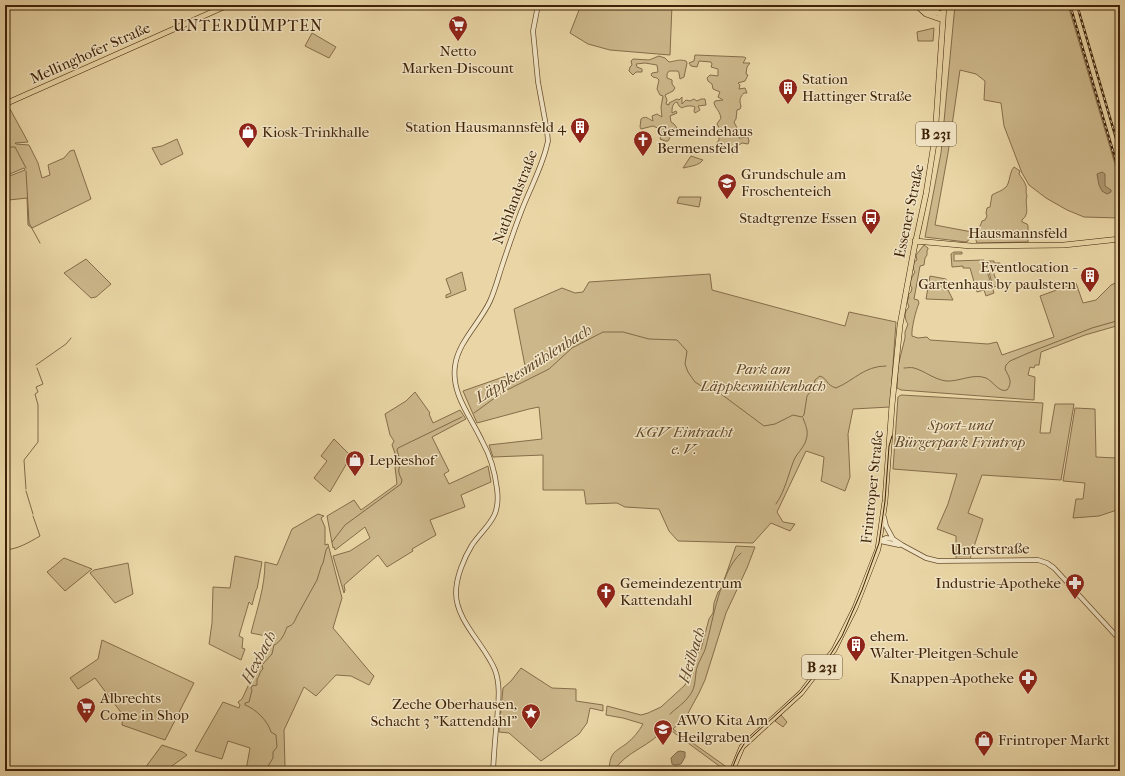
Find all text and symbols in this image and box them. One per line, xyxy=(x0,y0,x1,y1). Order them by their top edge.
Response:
supermarket icon: Netto Marken-Discount xyxy=(447,14,469,42)
district label: UNTERDÜMPTEN xyxy=(173,16,323,35)
street label: Mellinghofer Straße xyxy=(27,18,154,88)
place label: Netto Marken-Discount xyxy=(402,42,515,77)
place label: Station Hattinger Straße xyxy=(802,70,912,105)
building icon: Station Hattinger Straße xyxy=(777,77,799,105)
building icon: Station Hausmannsfeld 4 xyxy=(569,116,591,144)
place label: Station Hausmannsfeld 4 xyxy=(405,118,567,136)
shop icon: Kiosk-Trinkhalle xyxy=(237,121,259,149)
place label: Gemeindehaus Bermensfeld xyxy=(657,122,753,157)
road number: B 231 xyxy=(916,122,956,146)
place label: Kiosk-Trinkhalle xyxy=(262,123,370,141)
church icon: Gemeindehaus Bermensfeld xyxy=(632,129,654,157)
street label: Nathlandstraße xyxy=(489,147,541,247)
street label: Essener Straße xyxy=(890,162,928,260)
place label: Grundschule am Froschenteich xyxy=(741,165,847,200)
school or university icon: Grundschule am Froschenteich xyxy=(716,172,738,200)
bus stop icon: Stadtgrenze Essen xyxy=(860,207,882,235)
place label: Stadtgrenze Essen xyxy=(739,209,857,227)
street label: Hausmannsfeld xyxy=(968,224,1069,242)
place label: Eventlocation - Gartenhaus by paulstern xyxy=(918,258,1078,293)
building icon: Eventlocation - Gartenhaus by paulstern xyxy=(1079,265,1101,293)
water label: Läppkesmühlenbach xyxy=(471,320,595,408)
park label: Park am Läppkesmühlenbach xyxy=(699,360,826,395)
park label: Sport- und Bürgerpark Frintrop xyxy=(894,416,1026,451)
park label: KGV Eintracht e. V. xyxy=(634,423,734,458)
street label: Frintroper Straße xyxy=(857,429,887,545)
shop icon: Lepkeshof xyxy=(344,449,366,477)
place label: Lepkeshof xyxy=(369,451,438,469)
street label: Unterstraße xyxy=(950,539,1030,559)
pharmacy icon: Industrie-Apotheke xyxy=(1064,572,1086,600)
place label: Gemeindezentrum Kattendahl xyxy=(620,574,742,609)
place label: Industrie-Apotheke xyxy=(936,574,1062,592)
church icon: Gemeindezentrum Kattendahl xyxy=(595,581,617,609)
water label: Heilbach xyxy=(674,625,709,686)
place label: ehem. Walter-Pleitgen-Schule xyxy=(869,627,1019,662)
water label: Hexbach xyxy=(236,628,280,688)
building icon: ehem. Walter-Pleitgen-Schule xyxy=(845,634,867,662)
road number: B 231 xyxy=(802,655,842,679)
pharmacy icon: Knappen-Apotheke xyxy=(1017,667,1039,695)
place label: Knappen-Apotheke xyxy=(890,669,1015,687)
place label: Albrechts Come in Shop xyxy=(99,689,189,724)
place label: Zeche Oberhausen, Schacht 3 "Kattendahl" xyxy=(370,695,517,730)
supermarket icon: Albrechts Come in Shop xyxy=(75,696,97,724)
place icon: Zeche Oberhausen, Schacht 3 "Kattendahl" xyxy=(520,702,542,730)
place label: AWO Kita Am Heilgraben xyxy=(676,711,769,746)
school or university icon: AWO Kita Am Heilgraben xyxy=(652,718,674,746)
shop icon: Frintroper Markt xyxy=(973,729,995,757)
place label: Frintroper Markt xyxy=(998,731,1110,749)

